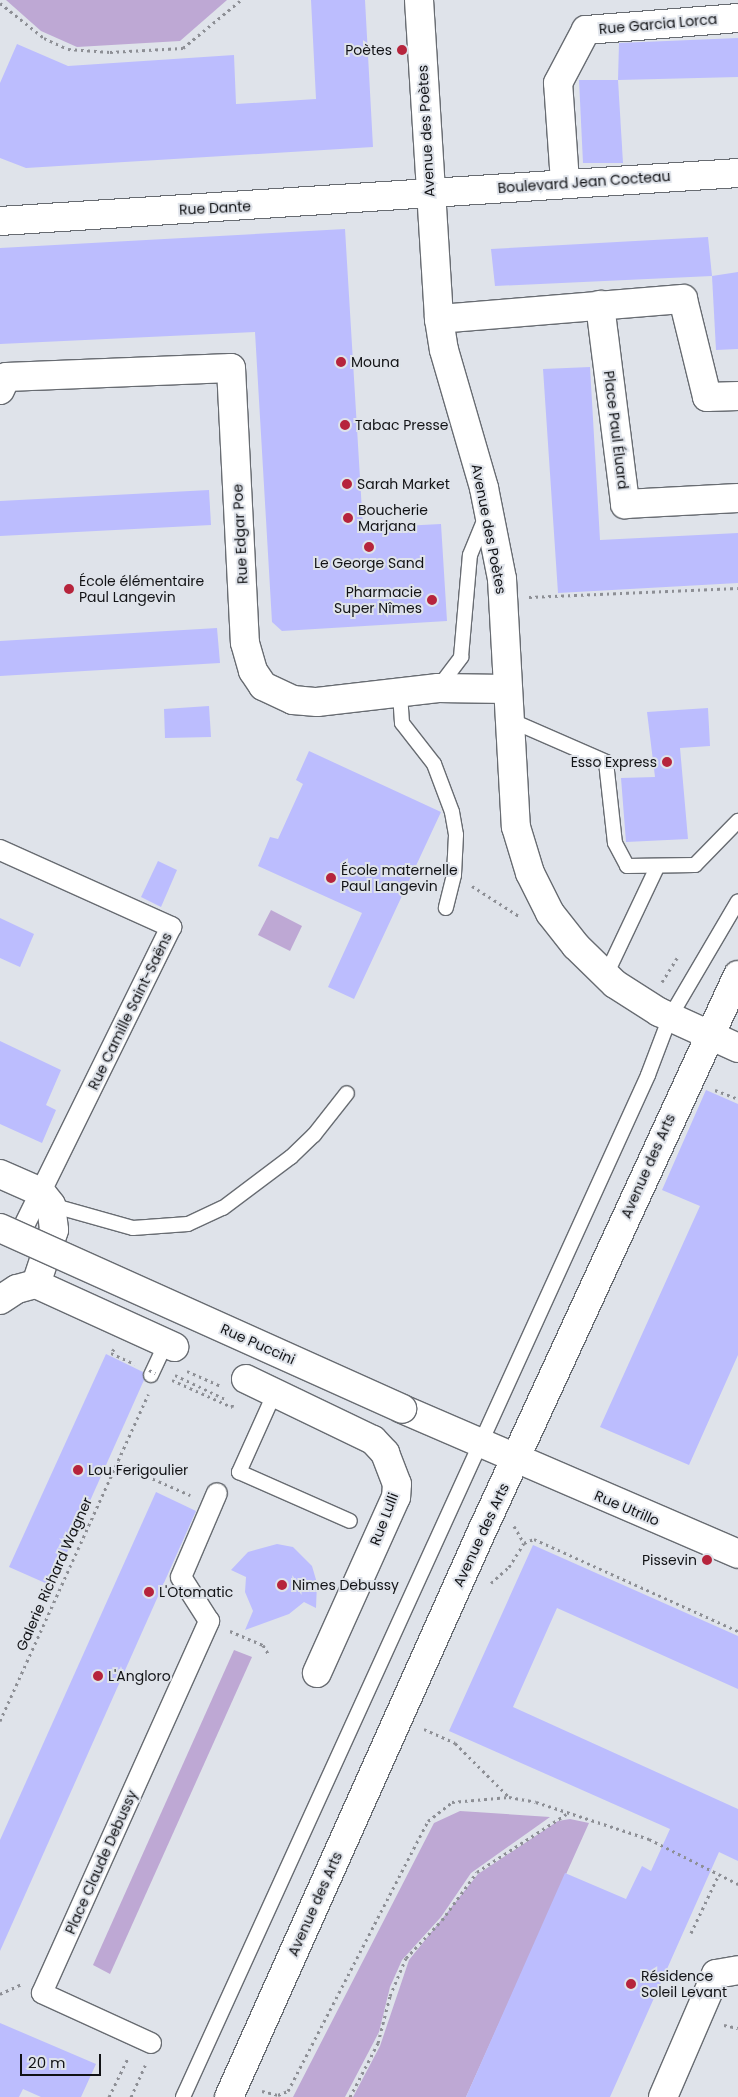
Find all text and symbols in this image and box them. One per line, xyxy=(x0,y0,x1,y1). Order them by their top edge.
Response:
street label: Rue Garcia Lorca xyxy=(598,10,718,38)
place label: Poètes xyxy=(345,42,392,58)
marker: Poètes xyxy=(396,44,408,56)
street label: Avenue des Poètes xyxy=(414,64,438,198)
street label: Boulevard Jean Cocteau xyxy=(497,168,671,196)
street label: Rue Dante xyxy=(179,198,251,218)
place label: Mouna xyxy=(351,354,399,370)
marker: Mouna xyxy=(335,356,347,368)
street label: Place Paul Éluard xyxy=(600,370,632,490)
place label: Tabac Presse xyxy=(355,417,449,433)
marker: Tabac Presse xyxy=(339,419,351,431)
street label: Avenue des Poètes xyxy=(468,462,510,596)
place label: Sarah Market xyxy=(357,476,450,492)
marker: Sarah Market xyxy=(341,478,353,490)
street label: Rue Edgar Poe xyxy=(229,484,251,584)
place label: Boucherie Marjana xyxy=(358,502,428,534)
marker: Boucherie Marjana xyxy=(342,512,354,524)
marker: Le George Sand xyxy=(363,541,375,553)
place label: Le George Sand xyxy=(314,555,424,571)
place label: École élémentaire Paul Langevin xyxy=(79,573,204,606)
marker: École élémentaire Paul Langevin xyxy=(63,583,75,595)
place label: Pharmacie Super Nîmes xyxy=(334,584,422,616)
marker: Pharmacie Super Nîmes xyxy=(426,594,438,606)
place label: Esso Express xyxy=(571,754,657,770)
marker: Esso Express xyxy=(661,756,673,768)
place label: École maternelle Paul Langevin xyxy=(341,862,458,894)
marker: École maternelle Paul Langevin xyxy=(325,872,337,884)
street label: Rue Camille Saint-Saëns xyxy=(85,930,175,1092)
street label: Avenue des Arts xyxy=(617,1111,679,1221)
street label: Rue Puccini xyxy=(218,1320,298,1368)
place label: Lou Ferigoulier xyxy=(88,1462,188,1478)
marker: Lou Ferigoulier xyxy=(72,1464,84,1476)
street label: Avenue des Arts xyxy=(450,1480,512,1590)
street label: Rue Utrillo xyxy=(592,1487,662,1529)
street label: Rue Lulli xyxy=(366,1490,402,1548)
street label: Galerie Richard Wagner xyxy=(13,1495,95,1653)
place label: Pissevin xyxy=(642,1552,697,1568)
marker: Pissevin xyxy=(701,1554,713,1566)
place label: Nimes Debussy xyxy=(292,1577,399,1593)
marker: Nimes Debussy xyxy=(276,1579,288,1591)
place label: L'Otomatic xyxy=(159,1584,233,1600)
marker: L'Otomatic xyxy=(143,1586,155,1598)
place label: L'Angloro xyxy=(108,1668,171,1684)
marker: L'Angloro xyxy=(92,1670,104,1682)
street label: Place Claude Debussy xyxy=(62,1787,140,1937)
street label: Avenue des Arts xyxy=(284,1849,346,1959)
place label: Résidence Soleil Levant xyxy=(641,1968,727,2000)
marker: Résidence Soleil Levant xyxy=(625,1978,637,1990)
scale bar xyxy=(22,2044,104,2076)
text: 20 m xyxy=(28,2052,66,2073)

